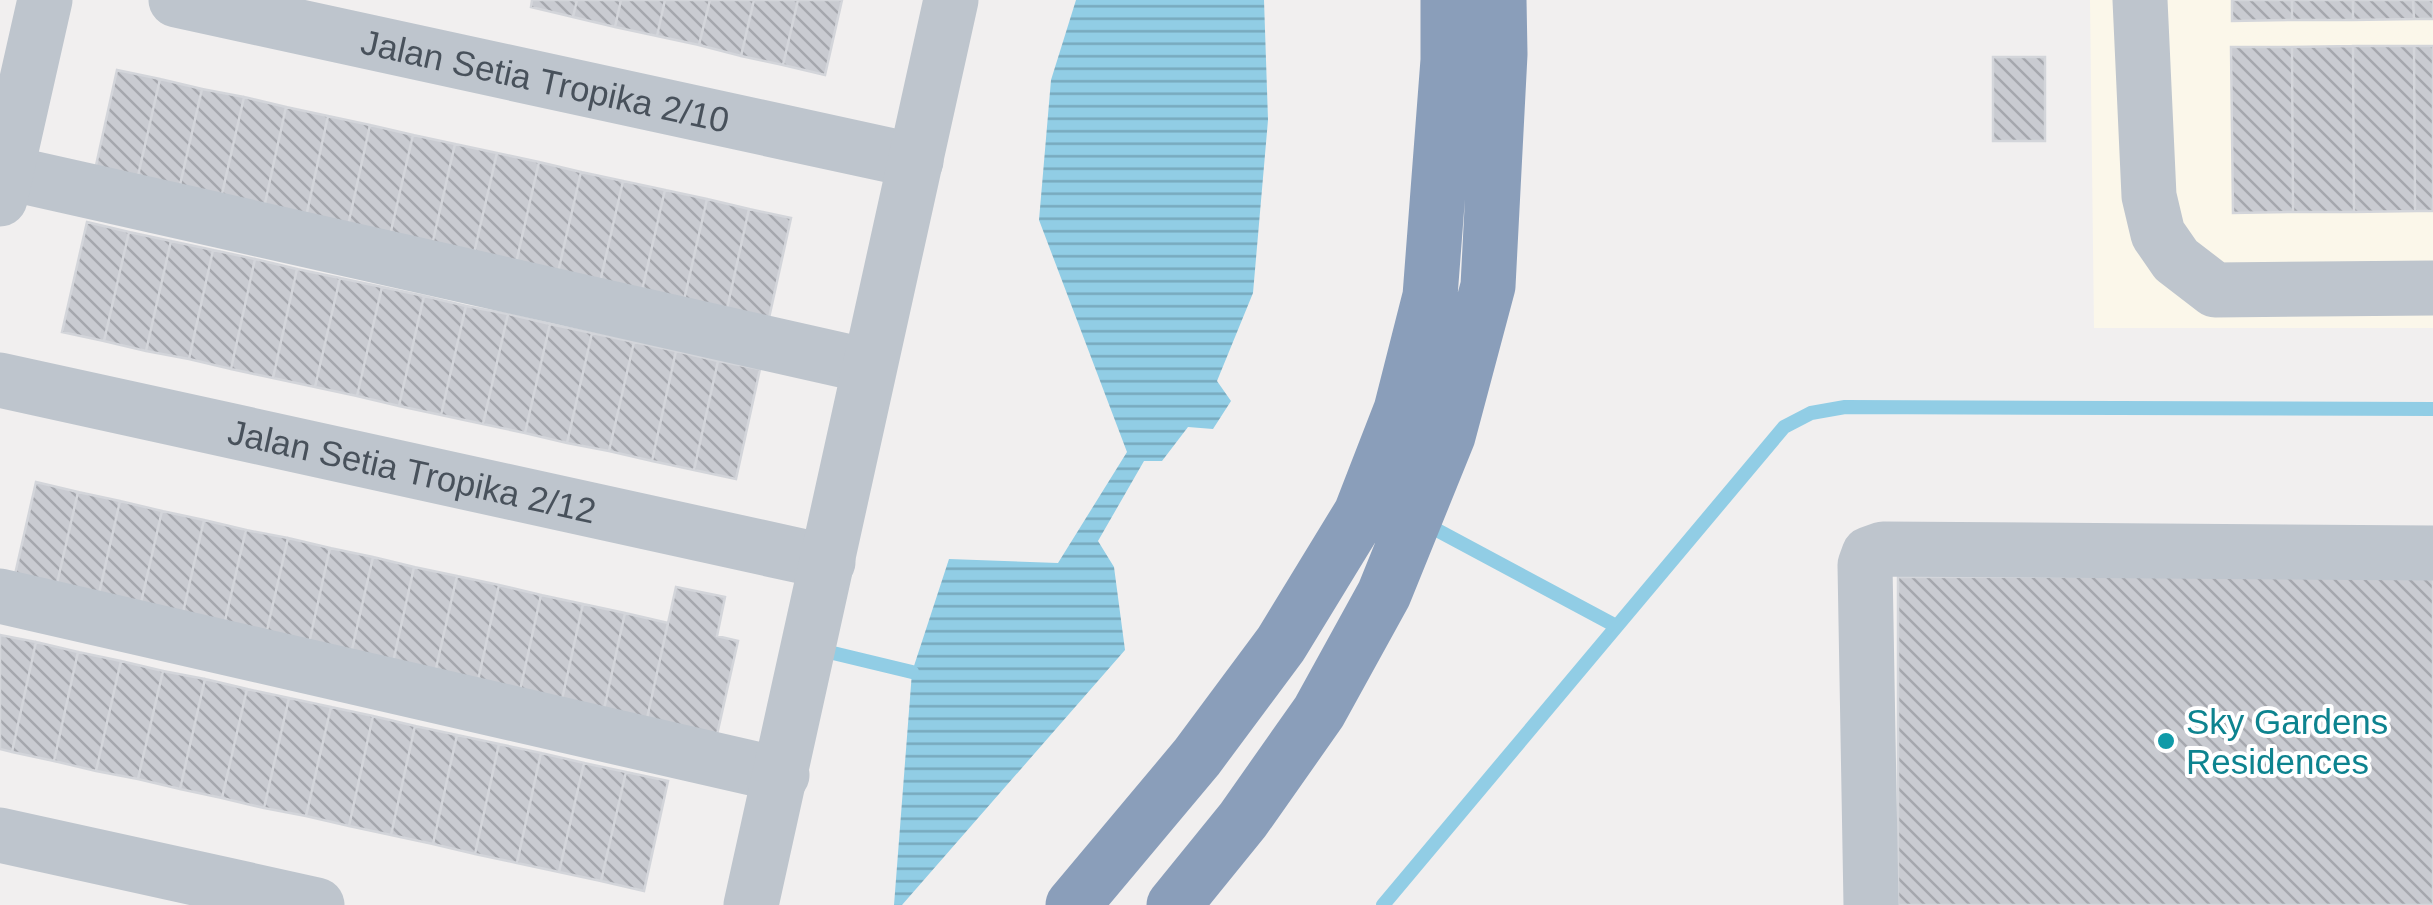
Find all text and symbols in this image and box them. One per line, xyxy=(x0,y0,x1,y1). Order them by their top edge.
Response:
street label: Jalan Setia Tropika 2/10 xyxy=(358,21,733,139)
street label: Jalan Setia Tropika 2/12 xyxy=(225,411,600,530)
place label: Sky Gardens Residences xyxy=(2186,702,2388,781)
marker: Sky Gardens Residences xyxy=(2155,730,2177,752)

